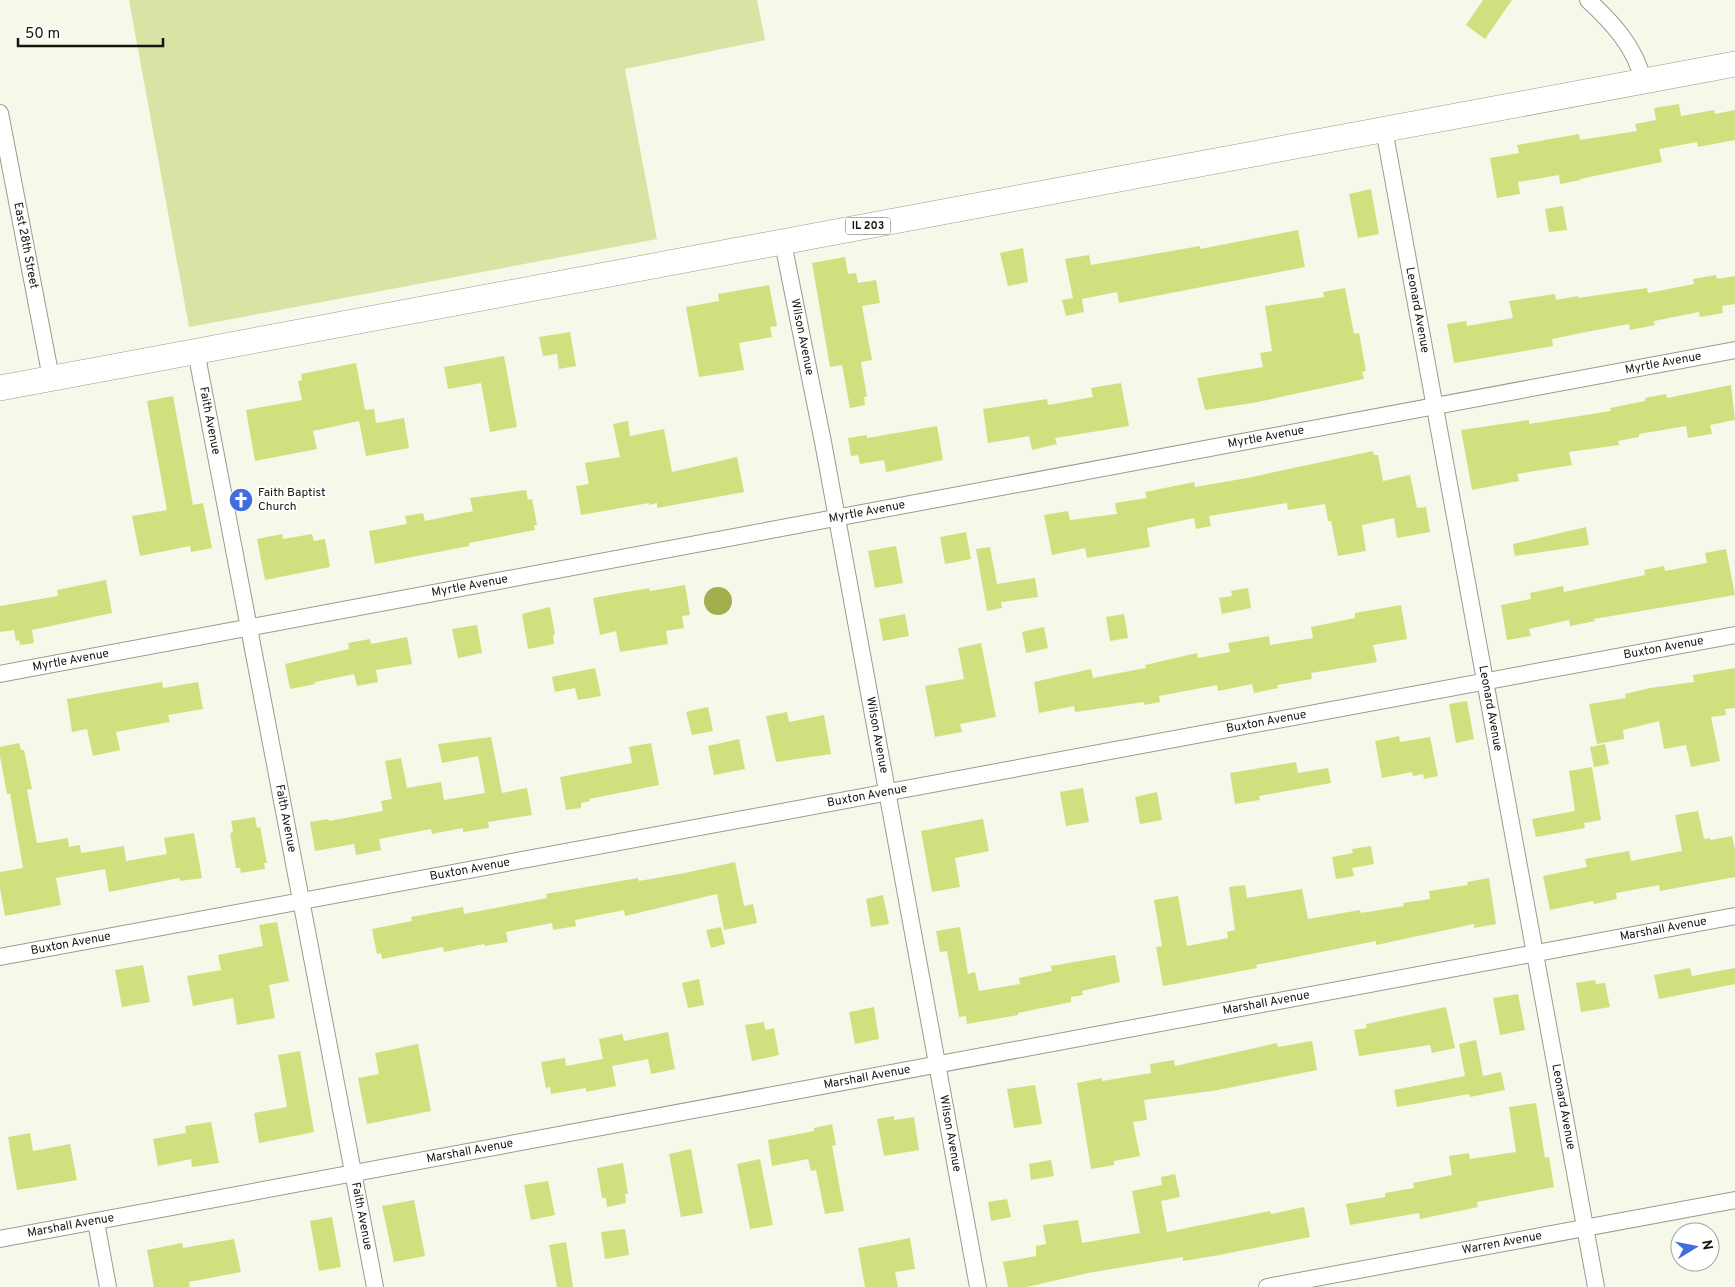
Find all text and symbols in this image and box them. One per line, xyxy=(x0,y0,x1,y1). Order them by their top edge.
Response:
scale bar xyxy=(18,15,162,47)
text: 50 m xyxy=(25,25,60,44)
street label: East 28th Street xyxy=(9,201,42,290)
road number: IL 203 xyxy=(846,218,890,235)
street label: Leonard Avenue xyxy=(1401,266,1433,354)
street label: Wilson Avenue xyxy=(786,297,817,377)
street label: Myrtle Avenue xyxy=(1624,348,1703,378)
street label: Faith Avenue xyxy=(195,385,224,456)
street label: Myrtle Avenue xyxy=(1227,423,1306,453)
place label: Faith Baptist Church xyxy=(258,485,326,515)
church icon: Faith Baptist Church xyxy=(228,487,254,513)
street label: Myrtle Avenue xyxy=(827,497,907,527)
street label: Myrtle Avenue xyxy=(430,571,509,601)
street label: Buxton Avenue xyxy=(1622,633,1705,664)
street label: Myrtle Avenue xyxy=(31,646,110,676)
street label: Leonard Avenue xyxy=(1474,664,1506,753)
street label: Wilson Avenue xyxy=(862,695,892,775)
street label: Buxton Avenue xyxy=(1225,707,1308,737)
street label: Buxton Avenue xyxy=(826,781,909,811)
street label: Faith Avenue xyxy=(271,783,300,854)
street label: Buxton Avenue xyxy=(429,855,511,885)
street label: Marshall Avenue xyxy=(1619,913,1708,945)
street label: Buxton Avenue xyxy=(29,929,112,959)
street label: Marshall Avenue xyxy=(1222,987,1311,1019)
street label: Marshall Avenue xyxy=(822,1062,912,1093)
street label: Leonard Avenue xyxy=(1547,1063,1579,1151)
street label: Wilson Avenue xyxy=(935,1094,965,1173)
street label: Marshall Avenue xyxy=(425,1136,515,1167)
street label: Faith Avenue xyxy=(347,1181,376,1252)
street label: Marshall Avenue xyxy=(26,1210,115,1242)
north arrow xyxy=(1670,1222,1720,1272)
street label: Warren Avenue xyxy=(1461,1228,1543,1259)
text: N xyxy=(1697,1239,1716,1251)

